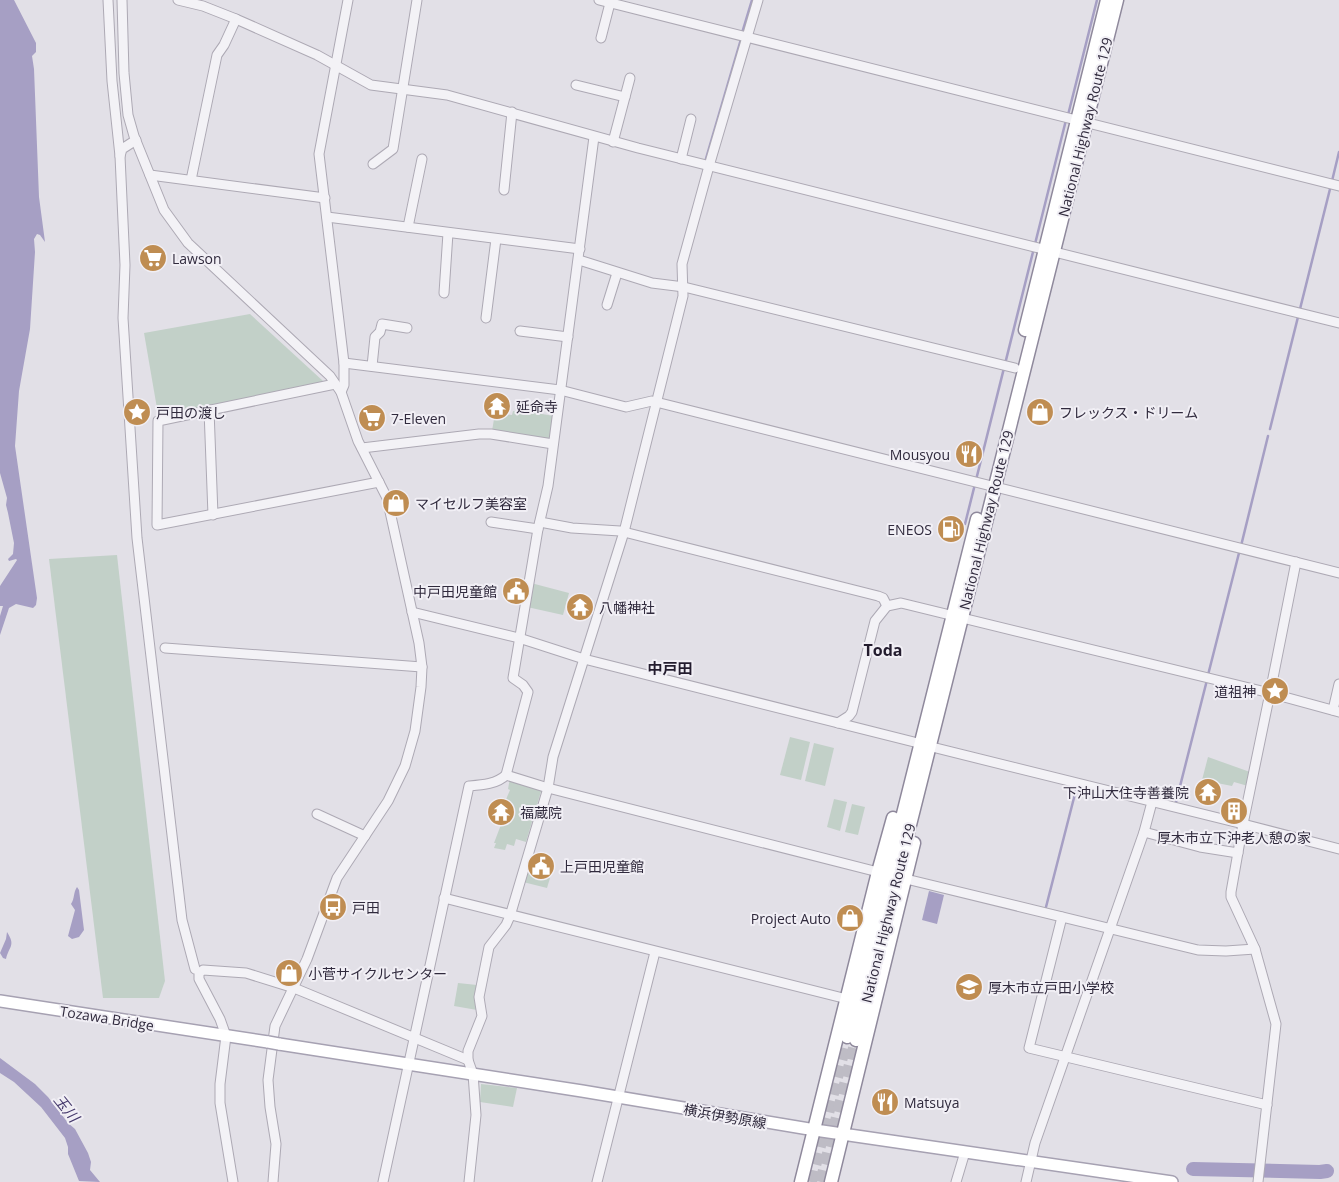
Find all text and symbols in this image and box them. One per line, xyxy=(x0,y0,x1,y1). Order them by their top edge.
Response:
street label: National Highway Route 129 xyxy=(1053,35,1117,219)
supermarket icon: Lawson xyxy=(138,243,168,273)
place label: Lawson xyxy=(172,249,222,268)
temple icon: 延命寺 xyxy=(482,391,512,421)
place icon: 戸田の渡し xyxy=(122,397,152,427)
place label: 延命寺 xyxy=(516,397,558,416)
shop icon: フレックス・ドリーム xyxy=(1025,397,1055,427)
place label: 戸田の渡し xyxy=(156,403,226,422)
supermarket icon: 7-Eleven xyxy=(357,403,387,433)
place label: フレックス・ドリーム xyxy=(1059,403,1198,422)
place label: 7-Eleven xyxy=(391,409,446,428)
street label: National Highway Route 129 xyxy=(954,428,1018,612)
restaurant icon: Mousyou xyxy=(954,439,984,469)
place label: Mousyou xyxy=(890,445,950,464)
shop icon: マイセルフ美容室 xyxy=(381,488,411,518)
place label: マイセルフ美容室 xyxy=(415,494,527,513)
fuel station icon: ENEOS xyxy=(936,514,966,544)
place label: ENEOS xyxy=(887,520,932,539)
public building icon: 中戸田児童館 xyxy=(501,576,531,606)
place label: 中戸田児童館 xyxy=(413,582,497,601)
temple icon: 八幡神社 xyxy=(565,592,595,622)
place label: 八幡神社 xyxy=(599,598,655,617)
district label: Toda xyxy=(864,639,902,661)
district label: 中戸田 xyxy=(647,658,693,678)
place icon: 道祖神 xyxy=(1260,676,1290,706)
place label: 道祖神 xyxy=(1214,682,1256,701)
temple icon: 下沖山大住寺善養院 xyxy=(1193,777,1223,807)
place label: 下沖山大住寺善養院 xyxy=(1063,783,1189,802)
building icon: 厚木市立下沖老人憩の家 xyxy=(1219,796,1249,826)
temple icon: 福蔵院 xyxy=(486,797,516,827)
place label: 福蔵院 xyxy=(520,803,562,822)
street label: National Highway Route 129 xyxy=(856,821,920,1005)
place label: 厚木市立下沖老人憩の家 xyxy=(1157,828,1311,847)
public building icon: 上戸田児童館 xyxy=(526,851,556,881)
place label: 上戸田児童館 xyxy=(560,857,644,876)
bus stop icon: 戸田 xyxy=(318,892,348,922)
place label: 戸田 xyxy=(352,898,380,917)
shop icon: Project Auto xyxy=(835,903,865,933)
place label: Project Auto xyxy=(751,909,831,928)
shop icon: 小菅サイクルセンター xyxy=(274,958,304,988)
place label: 小菅サイクルセンター xyxy=(308,964,447,983)
school or university icon: 厚木市立戸田小学校 xyxy=(954,972,984,1002)
place label: 厚木市立戸田小学校 xyxy=(988,978,1114,997)
street label: Tozawa Bridge xyxy=(59,1001,156,1035)
restaurant icon: Matsuya xyxy=(870,1087,900,1117)
water label: 玉川 xyxy=(50,1090,85,1127)
place label: Matsuya xyxy=(904,1093,959,1112)
street label: 横浜伊勢原線 xyxy=(682,1099,768,1133)

